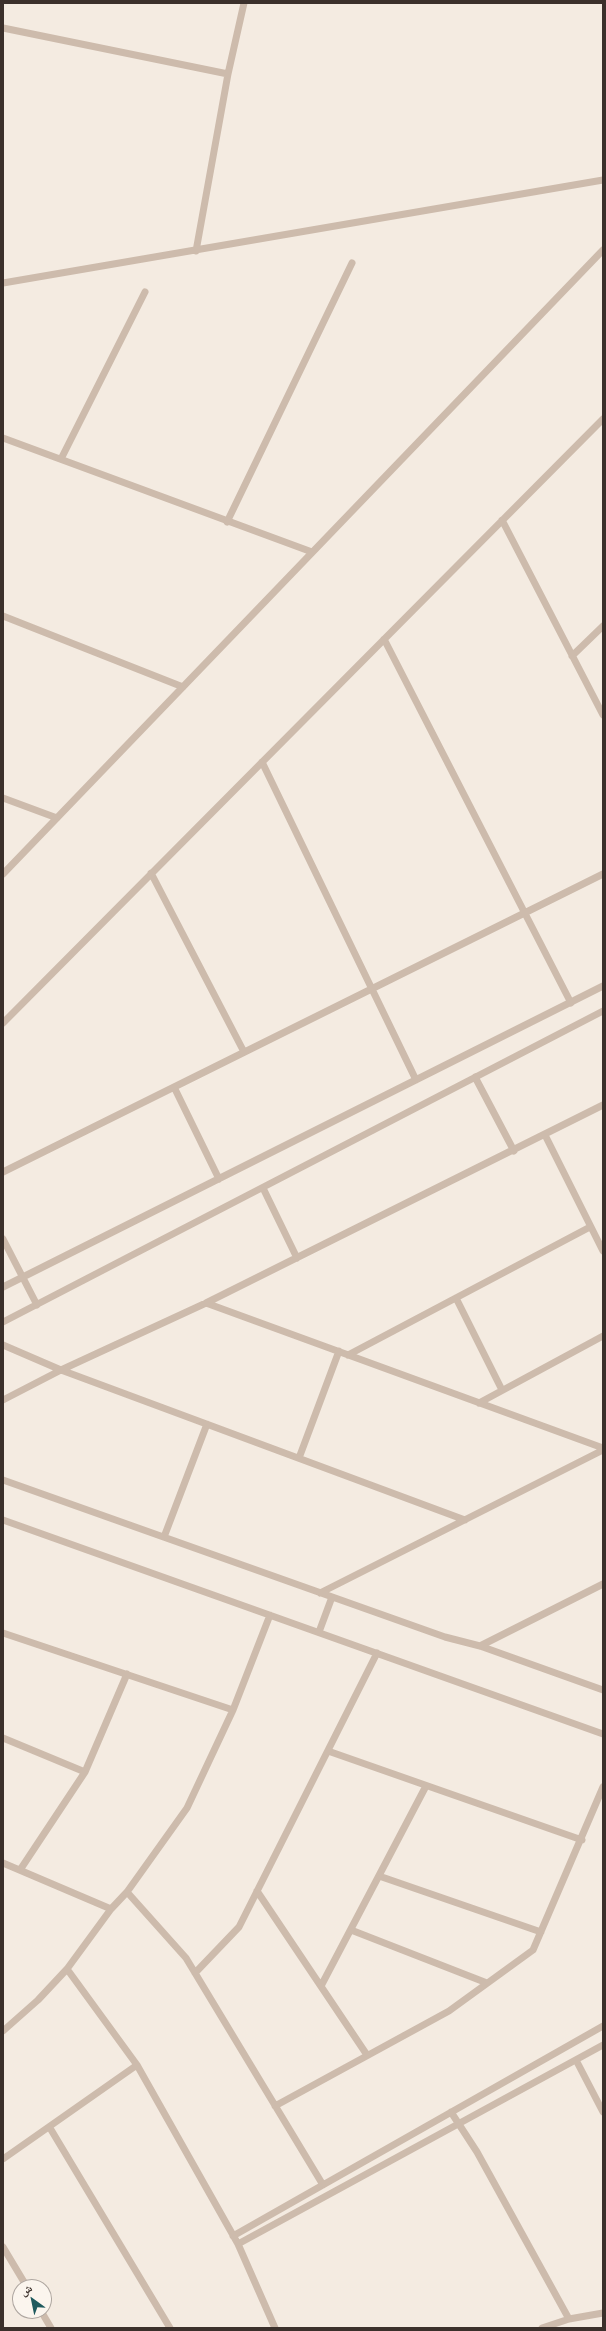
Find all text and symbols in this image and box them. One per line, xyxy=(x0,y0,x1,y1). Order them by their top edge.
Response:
north arrow xyxy=(12,2279,52,2319)
text: ش xyxy=(17,2281,35,2299)

